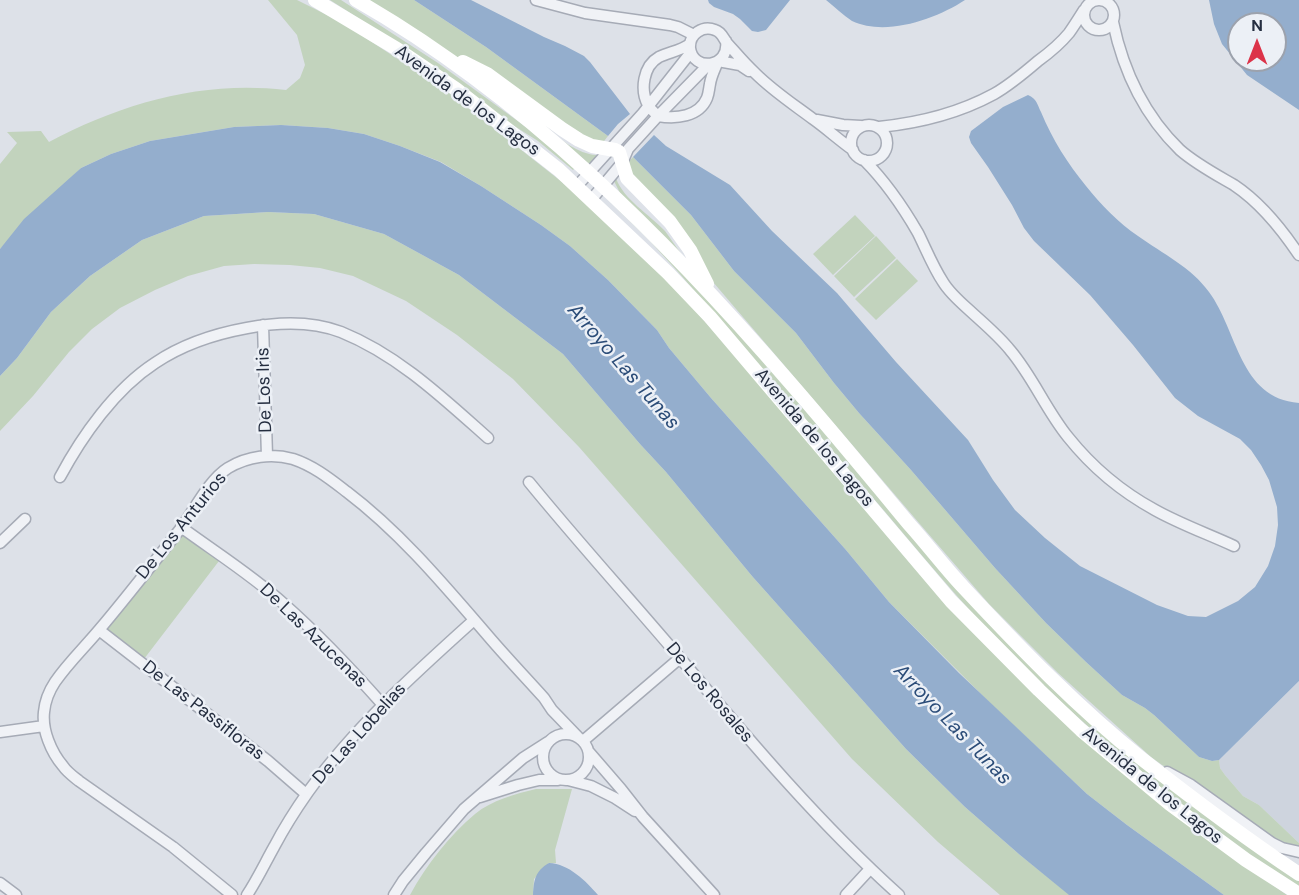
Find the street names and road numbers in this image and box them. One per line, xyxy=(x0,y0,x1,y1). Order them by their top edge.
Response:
street label: Avenida de los Lagos xyxy=(390,41,544,161)
street label: De Los Iris xyxy=(253,347,277,433)
street label: Avenida de los Lagos xyxy=(750,364,878,512)
street label: De Los Anturios xyxy=(132,468,232,584)
street label: De Las Azucenas xyxy=(255,579,371,693)
street label: De Los Rosales xyxy=(661,639,757,747)
street label: De Las Passifloras xyxy=(138,657,268,765)
street label: De Las Lobelias xyxy=(309,679,411,789)
street label: Avenida de los Lagos xyxy=(1077,723,1227,849)

